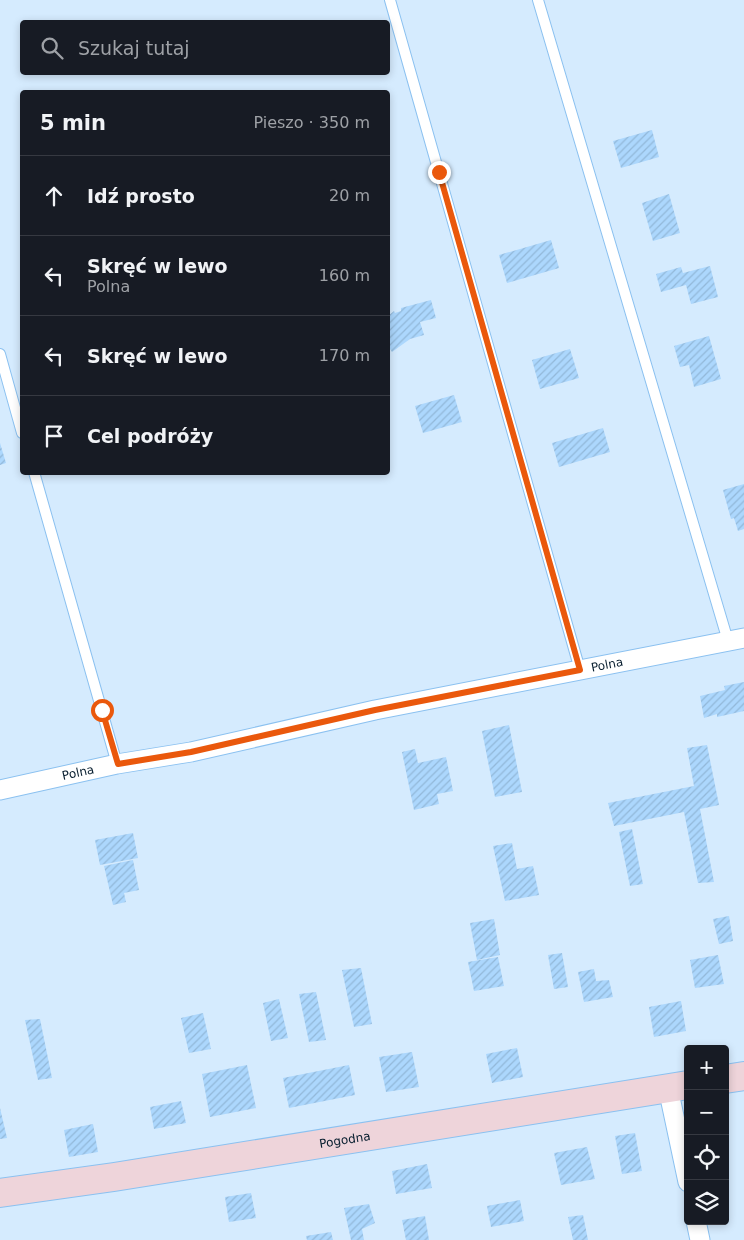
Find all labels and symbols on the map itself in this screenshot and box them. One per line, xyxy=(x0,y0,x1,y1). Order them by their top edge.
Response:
route end xyxy=(428,161,451,184)
street label: Polna xyxy=(590,655,624,675)
route start xyxy=(91,699,114,722)
street label: Polna xyxy=(61,762,95,783)
street label: Pogodna xyxy=(318,1129,372,1151)

